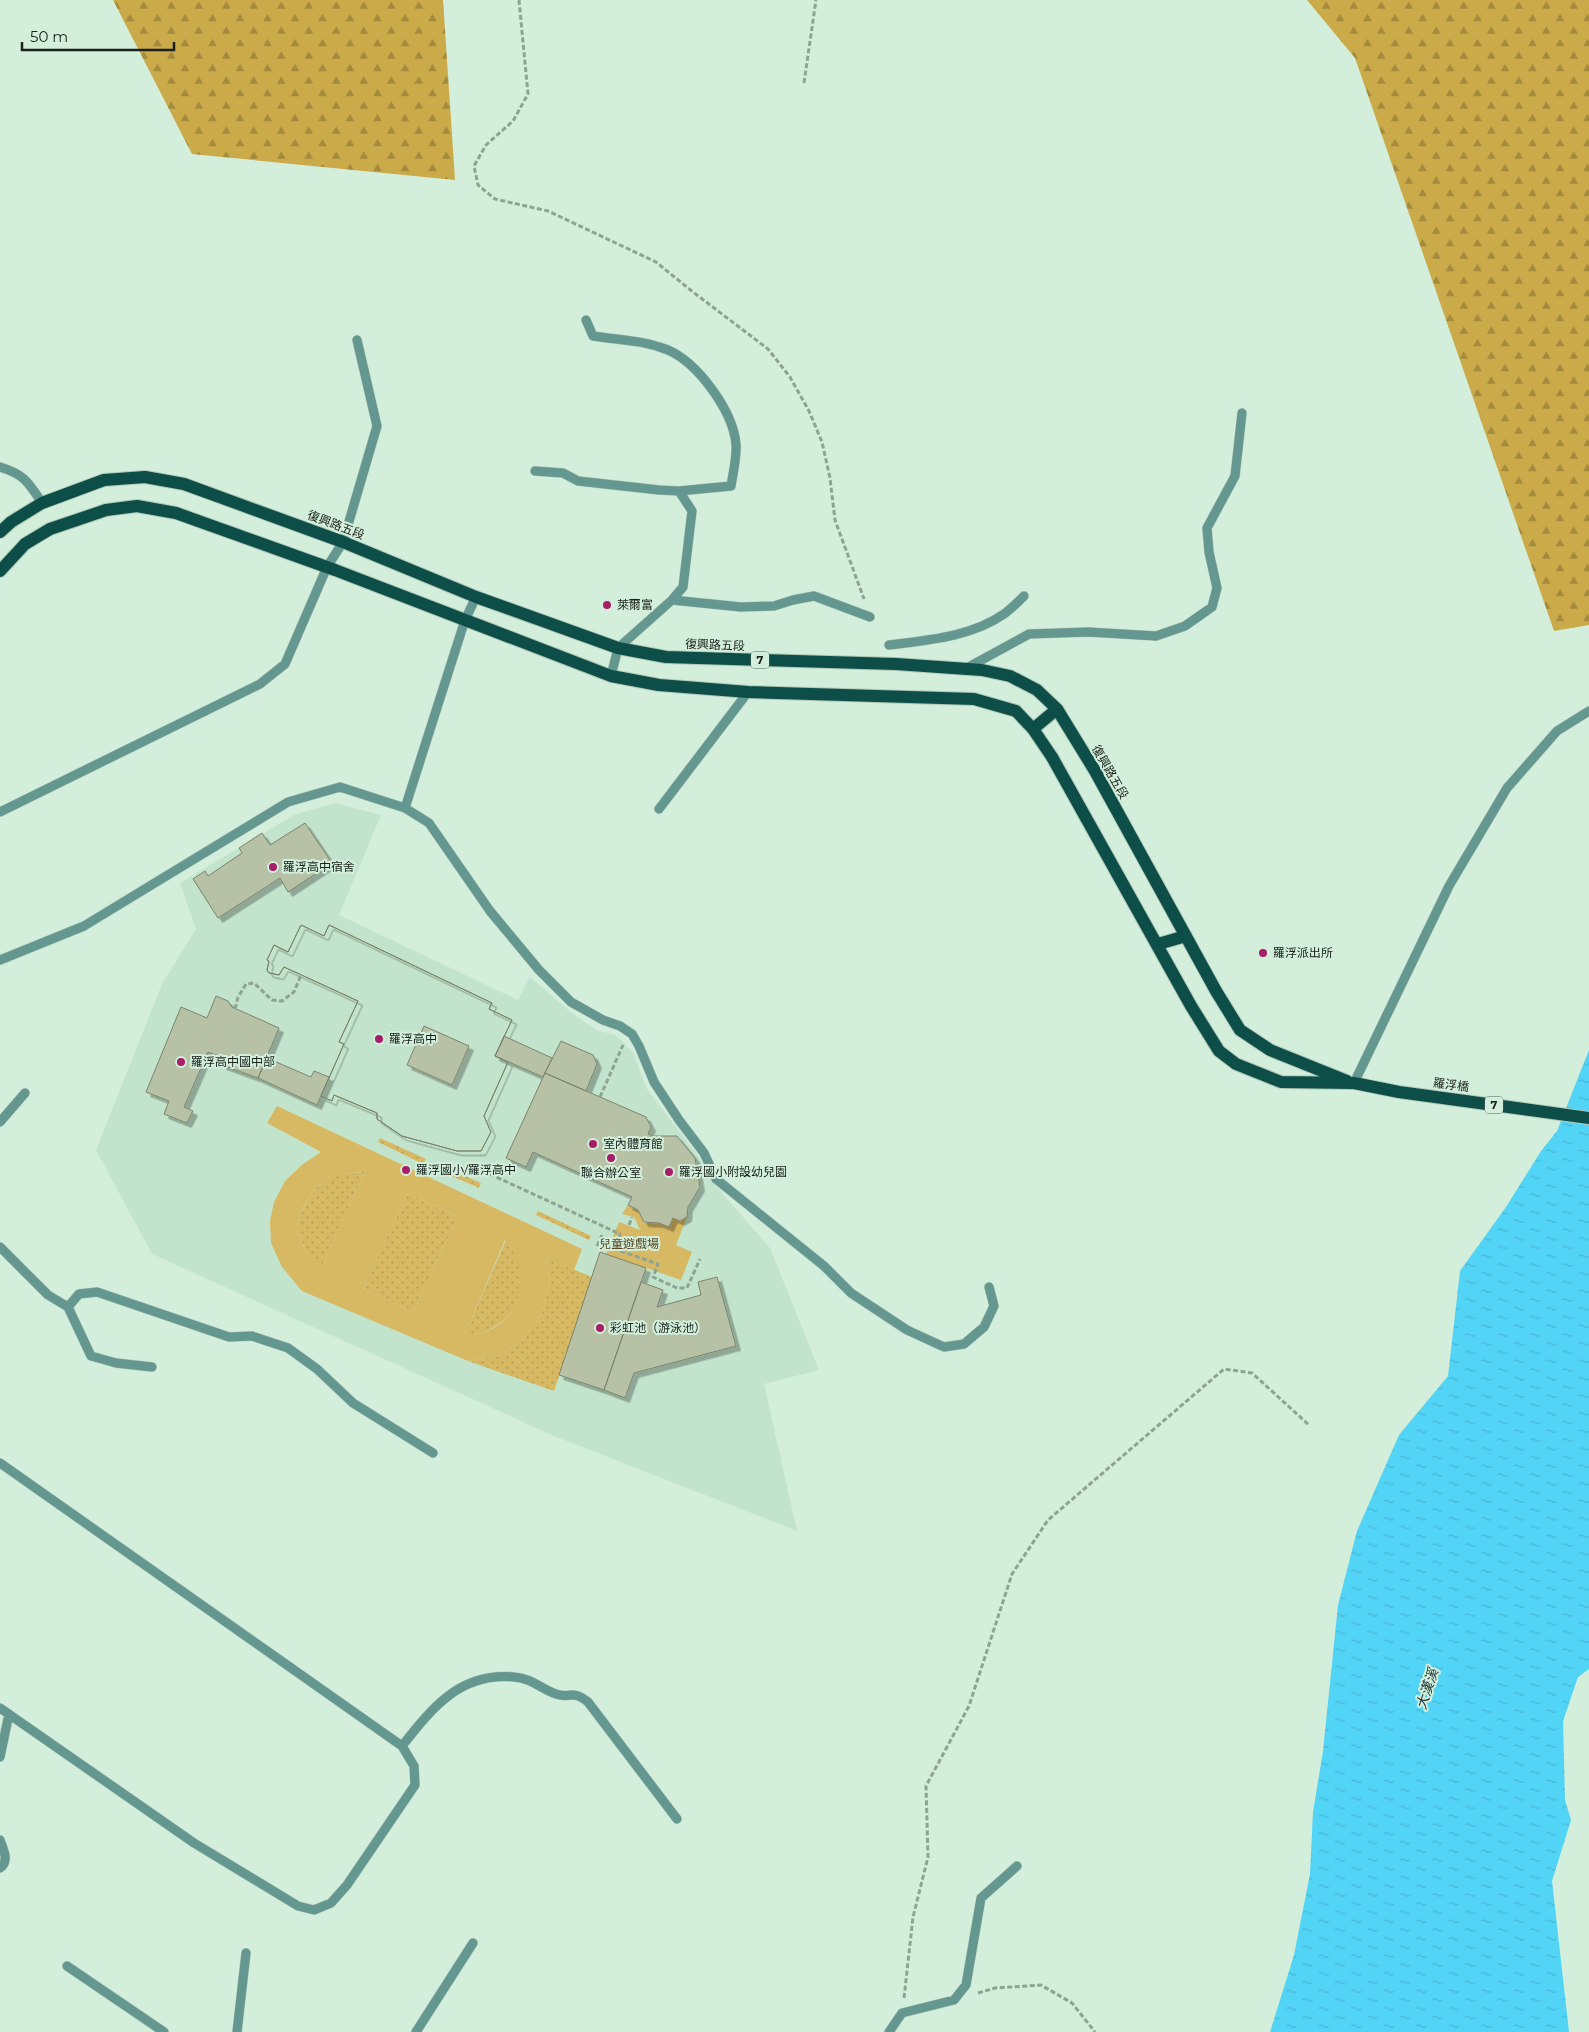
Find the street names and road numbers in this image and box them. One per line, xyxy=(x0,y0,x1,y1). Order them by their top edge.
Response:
street label: 復興路五段 xyxy=(305,507,367,542)
street label: 復興路五段 xyxy=(685,636,745,653)
road number: 7 xyxy=(751,652,769,668)
street label: 復興路五段 xyxy=(1089,742,1132,801)
street label: 羅浮橋 xyxy=(1432,1075,1470,1094)
road number: 7 xyxy=(1485,1096,1503,1114)

